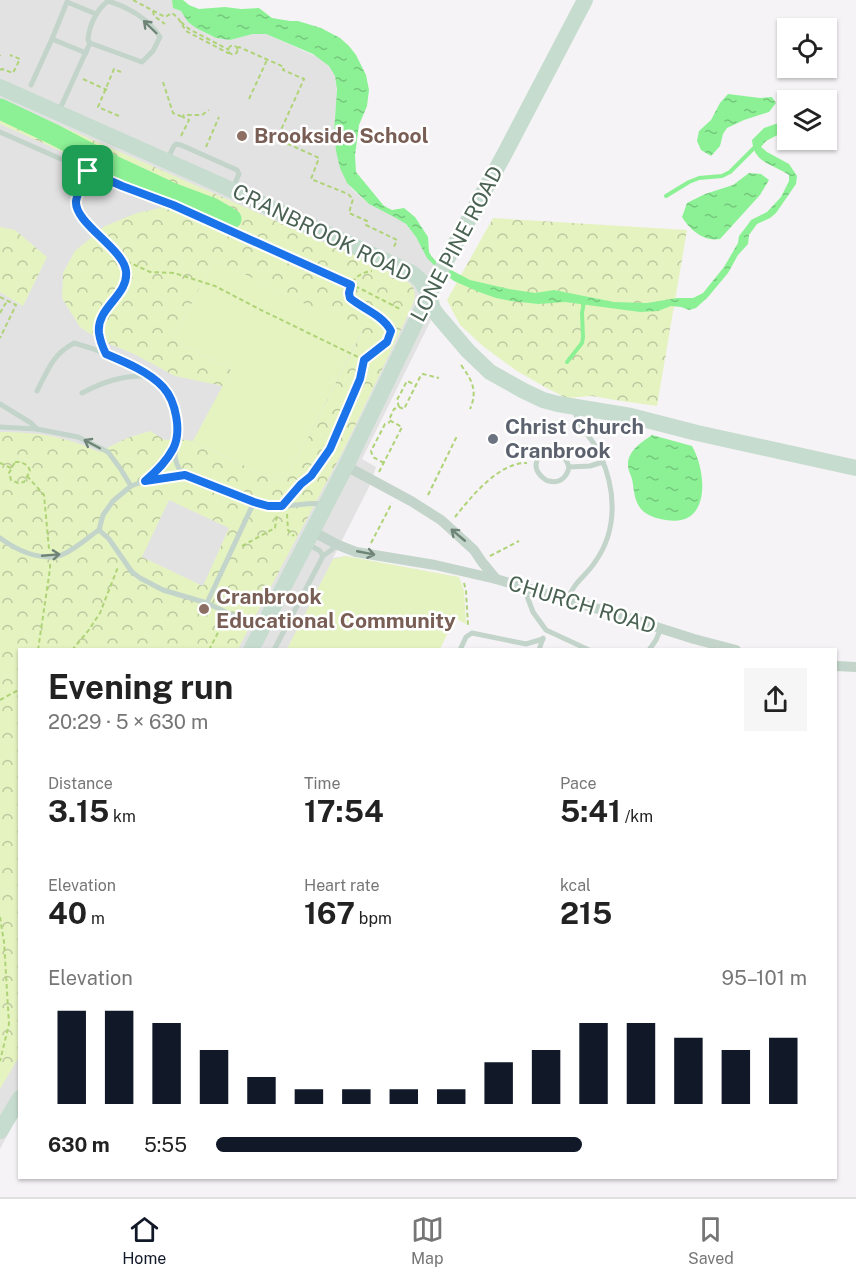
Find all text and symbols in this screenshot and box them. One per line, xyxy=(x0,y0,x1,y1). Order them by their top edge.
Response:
map controls xyxy=(777,18,837,150)
button: locate xyxy=(777,18,837,78)
one-way arrow xyxy=(143,19,158,34)
button: layers xyxy=(777,90,837,150)
place label: Brookside School xyxy=(254,123,429,148)
marker: Brookside School xyxy=(235,129,249,143)
pin xyxy=(62,145,113,196)
icon: arrive xyxy=(71,154,104,187)
street label: LONE PINE ROAD xyxy=(405,162,508,326)
street label: CRANBROOK ROAD xyxy=(229,178,416,287)
place label: Christ Church Cranbrook xyxy=(505,414,644,463)
marker: Christ Church Cranbrook xyxy=(486,432,500,446)
one-way arrow xyxy=(84,438,102,449)
one-way arrow xyxy=(450,529,466,542)
one-way arrow xyxy=(356,548,375,559)
one-way arrow xyxy=(41,549,60,560)
street label: CHURCH ROAD xyxy=(505,570,659,639)
place label: Cranbrook Educational Community xyxy=(216,584,456,633)
marker: Cranbrook Educational Community xyxy=(197,602,211,616)
text: Evening run xyxy=(48,668,233,706)
button: share xyxy=(744,668,807,731)
text: 20:29 · 5 × 630 m xyxy=(48,710,208,734)
text: Distance xyxy=(48,774,113,793)
text: Time xyxy=(304,774,340,793)
text: Pace xyxy=(560,774,597,793)
text: 3.15 xyxy=(48,793,109,829)
text: 17:54 xyxy=(304,793,384,829)
text: 5:41 xyxy=(560,793,621,829)
text: km xyxy=(109,807,136,826)
text: /km xyxy=(621,807,653,826)
text: Elevation xyxy=(48,876,116,895)
text: Heart rate xyxy=(304,876,380,895)
text: kcal xyxy=(560,876,591,895)
text: 40 xyxy=(48,895,87,931)
text: 167 xyxy=(304,895,355,931)
text: 215 xyxy=(560,895,612,931)
text: m xyxy=(87,909,105,928)
text: bpm xyxy=(355,909,392,928)
text: Elevation xyxy=(48,966,133,990)
text: 95–101 m xyxy=(721,966,807,990)
text: 630 m xyxy=(48,1133,110,1157)
text: 5:55 xyxy=(144,1133,187,1157)
tab: Home xyxy=(122,1213,166,1268)
tab: Map xyxy=(411,1213,444,1268)
tab: Saved xyxy=(688,1213,734,1268)

